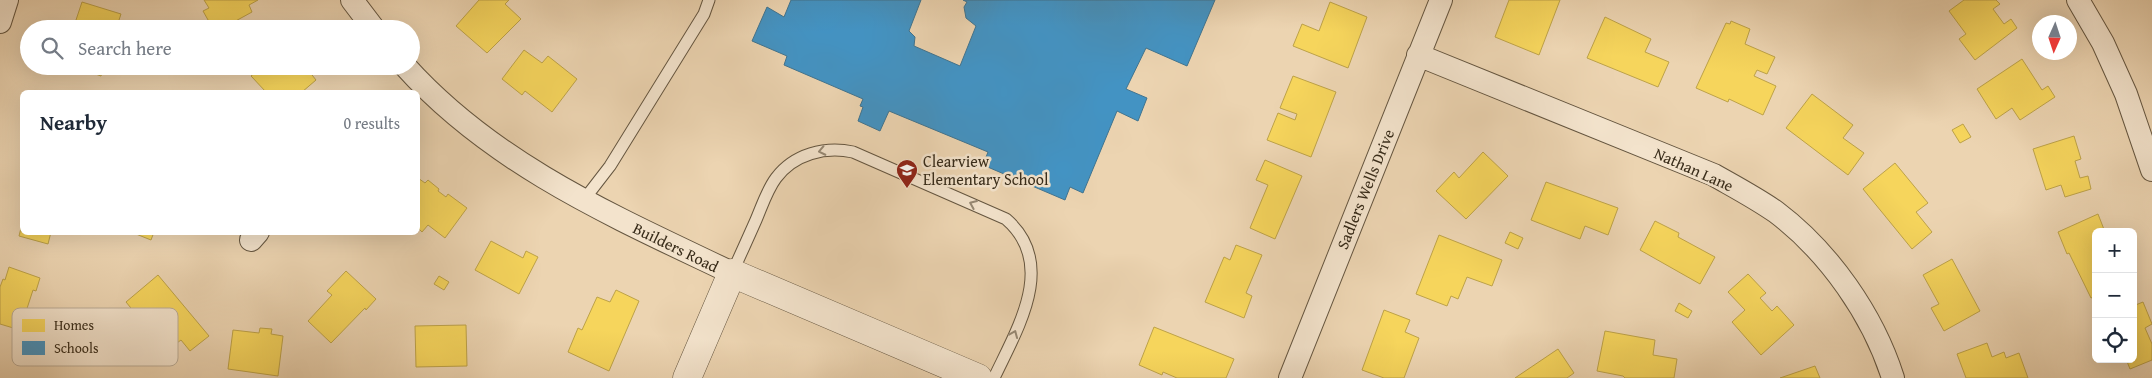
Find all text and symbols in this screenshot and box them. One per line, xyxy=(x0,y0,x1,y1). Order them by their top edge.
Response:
north arrow xyxy=(2032,15,2077,60)
search box xyxy=(20,20,420,75)
icon: search xyxy=(38,34,66,62)
text: Search here xyxy=(78,34,172,62)
text: Nearby xyxy=(40,107,107,138)
text: 0 results xyxy=(343,111,400,135)
street label: Sadlers Wells Drive xyxy=(1330,125,1400,253)
street label: Nathan Lane xyxy=(1650,141,1738,197)
one-way arrow xyxy=(817,146,826,156)
place label: Clearview Elementary School xyxy=(923,149,1049,191)
school or university icon: Clearview Elementary School xyxy=(895,158,919,189)
one-way arrow xyxy=(969,200,978,211)
street label: Builders Road xyxy=(629,216,723,278)
map controls xyxy=(2092,228,2137,363)
button: + xyxy=(2092,228,2137,273)
button: − xyxy=(2092,273,2137,318)
legend xyxy=(12,308,178,366)
text: Homes xyxy=(54,315,94,335)
button: locate xyxy=(2092,318,2137,363)
one-way arrow xyxy=(1008,330,1019,339)
text: Schools xyxy=(54,338,98,358)

